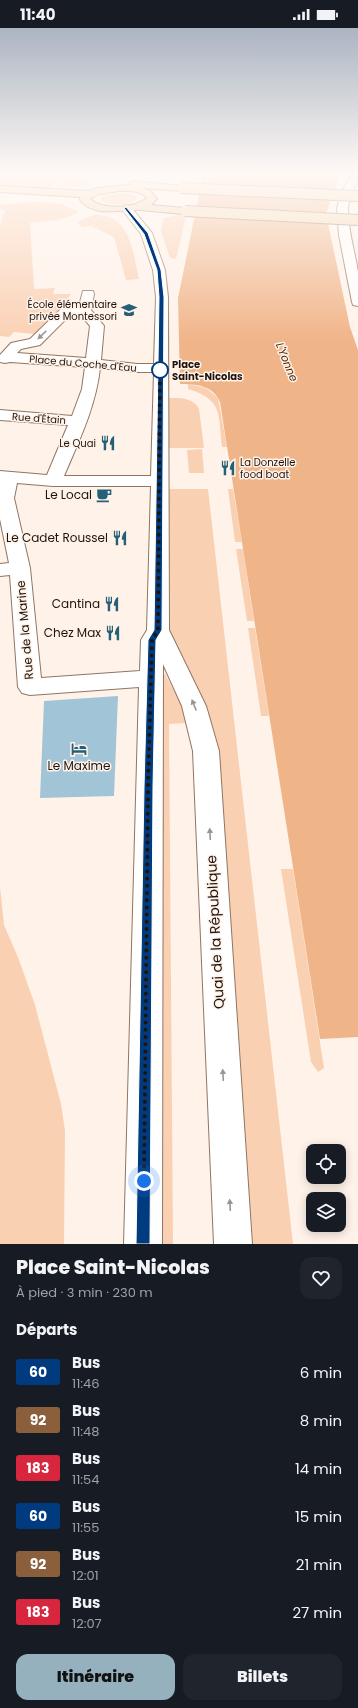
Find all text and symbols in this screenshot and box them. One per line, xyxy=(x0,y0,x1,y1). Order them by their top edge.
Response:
text: 11:40 xyxy=(20,4,55,25)
place label: École élémentaire privée Montessori xyxy=(28,297,117,324)
school or university icon: École élémentaire privée Montessori xyxy=(120,301,138,319)
one-way arrow xyxy=(37,330,47,340)
water label: L'Yonne xyxy=(272,340,302,384)
street label: Place du Coche d'Eau xyxy=(29,351,137,376)
place label: Place Saint-Nicolas xyxy=(172,357,243,384)
marker: Place Saint-Nicolas xyxy=(151,361,169,379)
street label: Rue d'Étain xyxy=(11,409,66,428)
restaurant icon: Le Quai xyxy=(99,434,117,452)
place label: Le Quai xyxy=(59,436,96,451)
place label: La Donzelle food boat xyxy=(240,455,296,482)
restaurant icon: La Donzelle food boat xyxy=(219,459,237,477)
place label: Le Local xyxy=(45,486,92,503)
cafe icon: Le Local xyxy=(95,486,113,504)
place label: Le Cadet Roussel xyxy=(6,529,108,546)
restaurant icon: Le Cadet Roussel xyxy=(111,529,129,547)
street label: Rue de la Marine xyxy=(12,580,37,680)
place label: Cantina xyxy=(52,595,100,612)
restaurant icon: Cantina xyxy=(103,595,121,613)
place label: Chez Max xyxy=(44,624,101,641)
restaurant icon: Chez Max xyxy=(104,624,122,642)
one-way arrow xyxy=(190,699,196,711)
hotel icon: Le Maxime xyxy=(70,740,88,758)
place label: Le Maxime xyxy=(48,757,110,774)
one-way arrow xyxy=(207,827,213,840)
street label: Quai de la République xyxy=(201,854,229,1010)
one-way arrow xyxy=(220,1069,227,1081)
map controls xyxy=(306,1144,346,1232)
button: locate xyxy=(306,1144,346,1184)
your location xyxy=(134,1171,154,1191)
button: layers xyxy=(306,1192,346,1232)
one-way arrow xyxy=(227,1199,234,1211)
text: Place Saint-Nicolas xyxy=(16,1254,210,1281)
button: heart xyxy=(300,1257,342,1299)
text: À pied · 3 min · 230 m xyxy=(16,1283,153,1302)
text: Départs xyxy=(16,1319,77,1340)
text: Bus xyxy=(72,1352,100,1373)
text: 60 xyxy=(29,1362,47,1382)
text: 6 min xyxy=(300,1362,342,1383)
text: 11:46 xyxy=(72,1374,100,1393)
text: Bus xyxy=(72,1400,100,1421)
text: 92 xyxy=(30,1410,46,1430)
text: 8 min xyxy=(300,1410,342,1431)
text: 11:48 xyxy=(72,1422,99,1441)
text: Bus xyxy=(72,1448,100,1469)
text: 183 xyxy=(27,1458,49,1478)
text: 14 min xyxy=(295,1458,342,1479)
text: 11:54 xyxy=(72,1470,99,1489)
text: Bus xyxy=(72,1496,100,1517)
text: 60 xyxy=(29,1506,47,1526)
text: 15 min xyxy=(295,1506,342,1527)
text: 11:55 xyxy=(72,1518,99,1537)
text: Bus xyxy=(72,1544,100,1565)
text: 92 xyxy=(30,1554,46,1574)
text: 21 min xyxy=(296,1554,342,1575)
text: 12:01 xyxy=(72,1566,99,1585)
text: Bus xyxy=(72,1592,100,1613)
text: 183 xyxy=(27,1602,49,1622)
text: 27 min xyxy=(292,1602,342,1623)
text: 12:07 xyxy=(72,1614,102,1633)
button: Itinéraire xyxy=(16,1654,175,1700)
button: Billets xyxy=(183,1654,342,1700)

